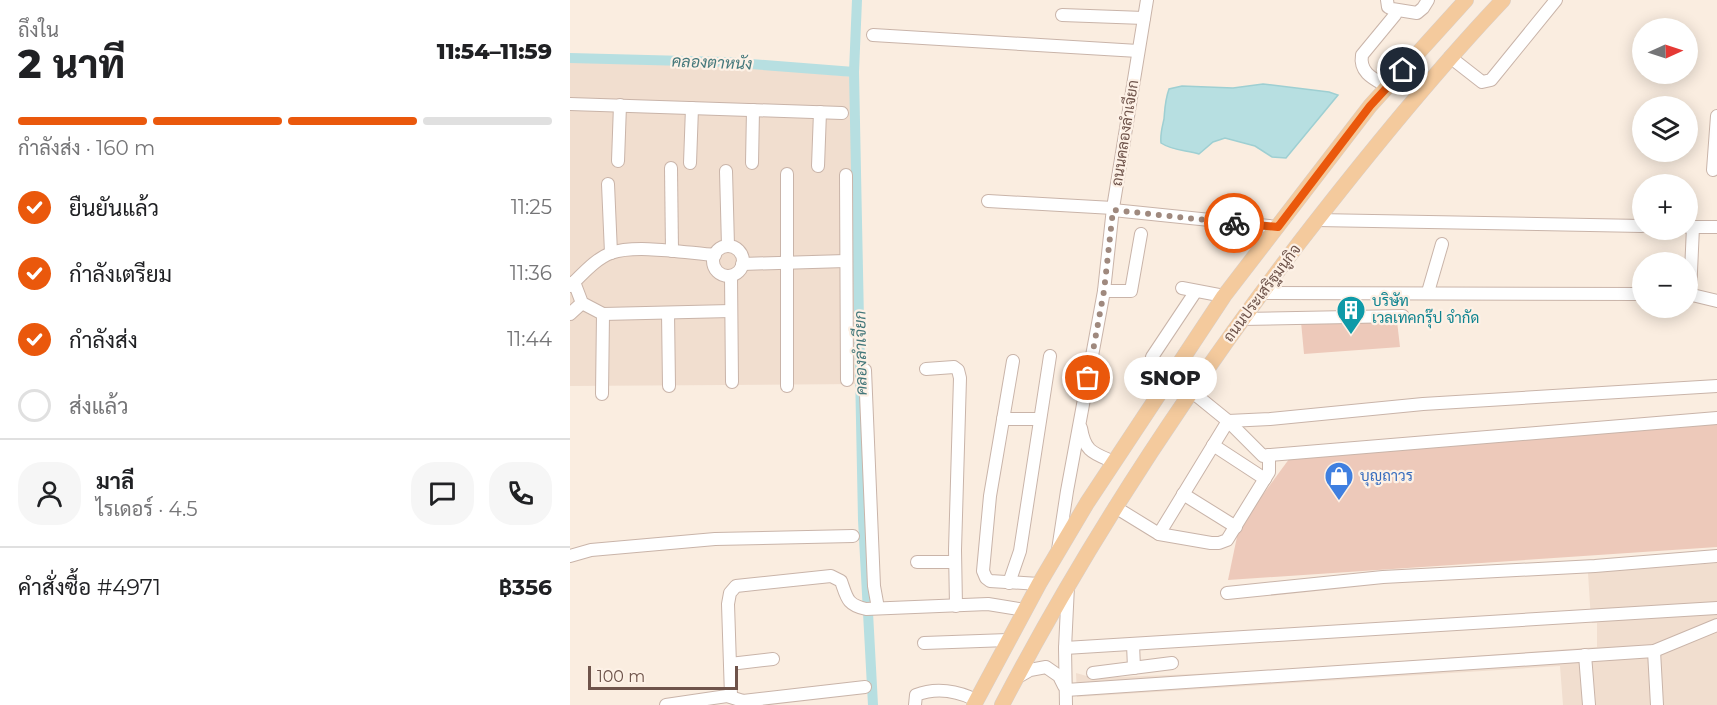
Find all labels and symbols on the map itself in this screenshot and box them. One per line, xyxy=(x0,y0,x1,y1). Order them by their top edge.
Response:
north arrow xyxy=(1632,18,1698,84)
pin xyxy=(1377,44,1428,95)
water label: คลองตาหนัง xyxy=(671,51,753,73)
street label: ถนนคลองลำเจียก xyxy=(1107,78,1142,187)
courier xyxy=(1204,193,1264,253)
street label: ถนนประเสริฐมนูกิจ xyxy=(1219,240,1305,346)
place label: บริษัท เวลเทคกรุ๊ป จำกัด xyxy=(1372,291,1479,329)
building icon: บริษัท เวลเทคกรุ๊ป จำกัด xyxy=(1335,294,1367,336)
water label: คลองลำเจียก xyxy=(848,310,871,396)
pin xyxy=(1062,352,1113,403)
callout: SNOP xyxy=(1124,357,1217,399)
shop icon: บุญถาวร xyxy=(1323,460,1355,502)
place label: บุญถาวร xyxy=(1360,466,1413,487)
scale bar xyxy=(588,663,738,690)

